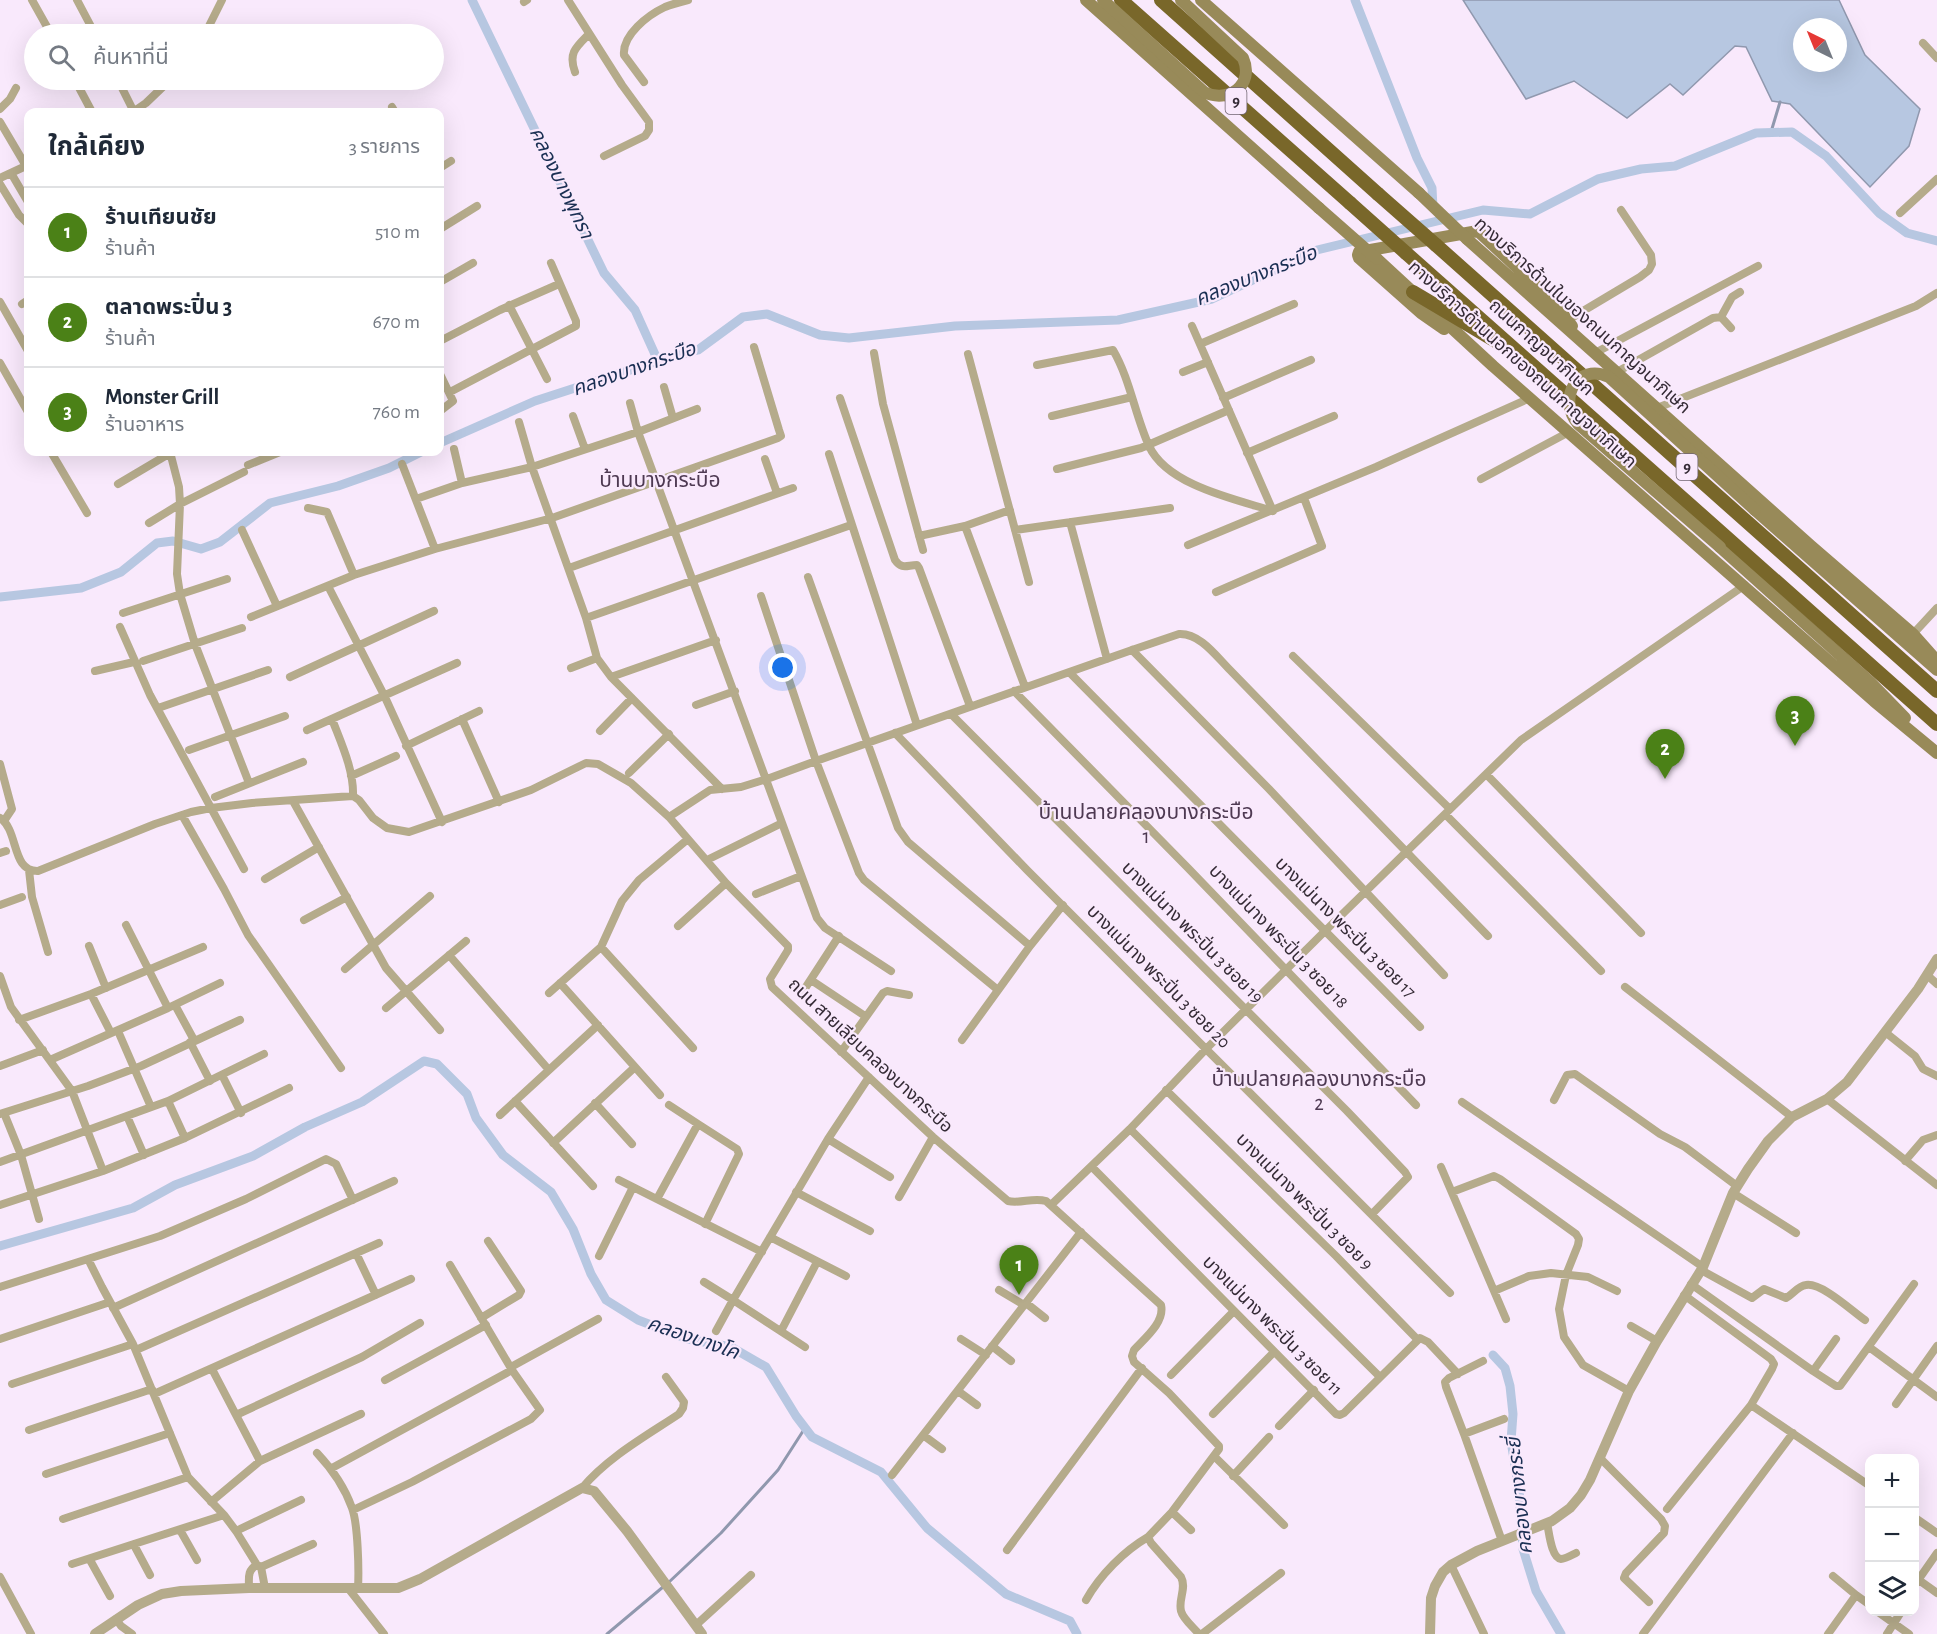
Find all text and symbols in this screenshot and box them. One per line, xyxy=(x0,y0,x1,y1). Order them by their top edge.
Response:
north arrow xyxy=(1793,18,1847,72)
search box xyxy=(24,24,444,90)
icon: search xyxy=(45,41,78,74)
text: ค้นหาที่นี่ xyxy=(93,46,169,68)
road number: 9 xyxy=(1226,88,1246,114)
water label: คลองบางพุทรา xyxy=(524,124,597,243)
text: ใกล้เคียง xyxy=(48,134,145,160)
text: 3 รายการ xyxy=(349,137,420,157)
text: ร้านเทียนชัย xyxy=(105,206,217,228)
street label: ทางบริการด้านในของถนนกาญจนาภิเษก xyxy=(1469,213,1695,419)
text: 1 xyxy=(64,222,71,242)
text: 510 m xyxy=(375,222,420,242)
text: ร้านค้า xyxy=(105,239,156,259)
water label: คลองบางกระบือ xyxy=(1192,242,1321,309)
street label: ทางบริการด้านนอกของถนนกาญจนาภิเษก xyxy=(1405,257,1641,472)
street label: ถนนกาญจนาภิเษก xyxy=(1484,295,1598,401)
text: ตลาดพระปิ่น 3 xyxy=(105,296,232,318)
text: 2 xyxy=(63,312,72,332)
text: 670 m xyxy=(372,312,420,332)
text: ร้านค้า xyxy=(105,329,156,349)
water label: คลองบางกระบือ xyxy=(570,338,700,399)
text: Monster Grill xyxy=(105,386,219,408)
text: 3 xyxy=(63,402,72,422)
text: 760 m xyxy=(372,402,420,422)
text: ร้านอาหาร xyxy=(105,415,184,435)
road number: 9 xyxy=(1676,454,1698,480)
district label: บ้านบางกระบือ xyxy=(599,468,721,491)
your location xyxy=(768,653,797,682)
pin: 3 xyxy=(1776,696,1814,746)
pin: 2 xyxy=(1646,730,1684,779)
district label: บ้านปลายคลองบางกระบือ 1 xyxy=(1038,800,1254,847)
street label: บางแม่นาง พระปิ่น 3 ซอย 17 xyxy=(1271,852,1421,1002)
street label: บางแม่นาง พระปิ่น 3 ซอย 19 xyxy=(1118,856,1269,1007)
street label: บางแม่นาง พระปิ่น 3 ซอย 18 xyxy=(1205,859,1354,1012)
street label: บางแม่นาง พระปิ่น 3 ซอย 20 xyxy=(1083,899,1236,1052)
street label: ถนน สายเลียบคลองบางกระบือ xyxy=(784,975,956,1137)
district label: บ้านปลายคลองบางกระบือ 2 xyxy=(1211,1067,1427,1114)
street label: บางแม่นาง พระปิ่น 3 ซอย 9 xyxy=(1232,1127,1379,1274)
pin: 1 xyxy=(1000,1246,1038,1295)
street label: บางแม่นาง พระปิ่น 3 ซอย 11 xyxy=(1199,1250,1348,1399)
water label: คลองบางโค xyxy=(645,1312,742,1363)
water label: คลองบางกระยี่ xyxy=(1499,1433,1536,1556)
map controls xyxy=(1865,1454,1919,1616)
button: + xyxy=(1865,1454,1919,1508)
button: − xyxy=(1865,1508,1919,1562)
button: layers xyxy=(1865,1562,1919,1616)

